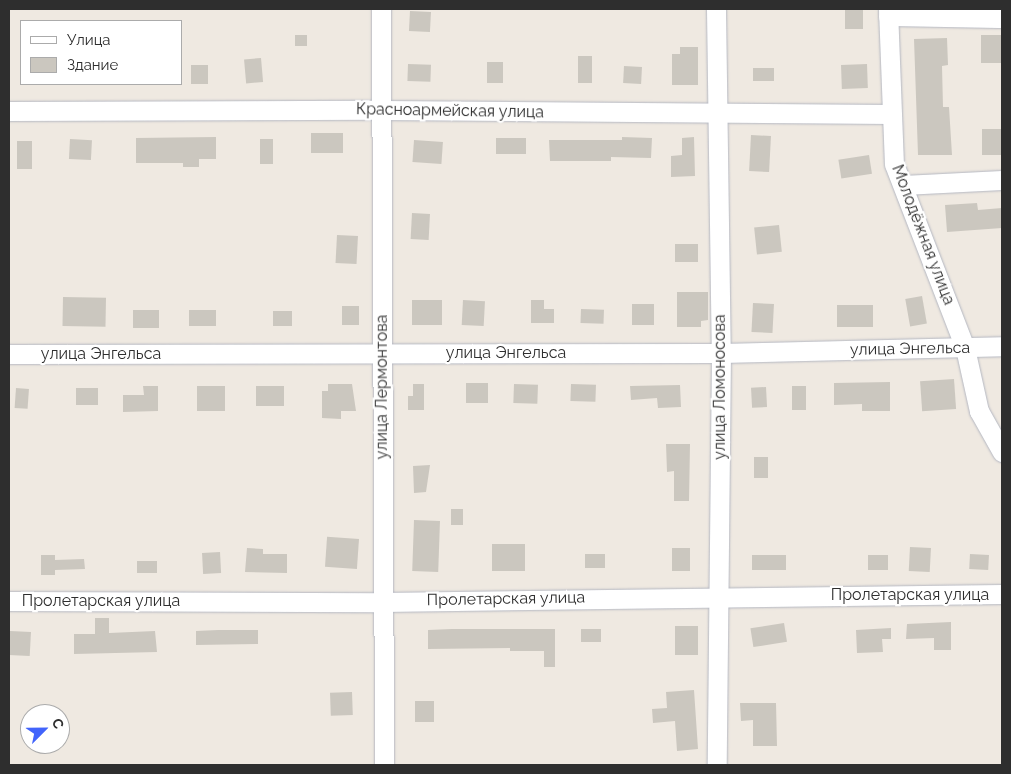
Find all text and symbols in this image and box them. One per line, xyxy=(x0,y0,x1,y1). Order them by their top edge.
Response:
legend xyxy=(20,20,182,85)
text: Улица xyxy=(67,31,111,49)
text: Здание xyxy=(67,56,118,74)
street label: Красноармейская улица xyxy=(356,100,544,122)
street label: Молодёжная улица xyxy=(887,162,959,308)
street label: улица Ломоносова xyxy=(710,314,730,460)
street label: улица Лермонтова xyxy=(372,315,392,459)
street label: улица Энгельса xyxy=(850,338,970,360)
street label: улица Энгельса xyxy=(446,343,566,363)
street label: улица Энгельса xyxy=(41,344,161,364)
street label: Пролетарская улица xyxy=(831,585,989,605)
street label: Пролетарская улица xyxy=(426,588,586,610)
street label: Пролетарская улица xyxy=(22,591,180,611)
north arrow xyxy=(20,704,70,754)
text: С xyxy=(49,716,67,731)

